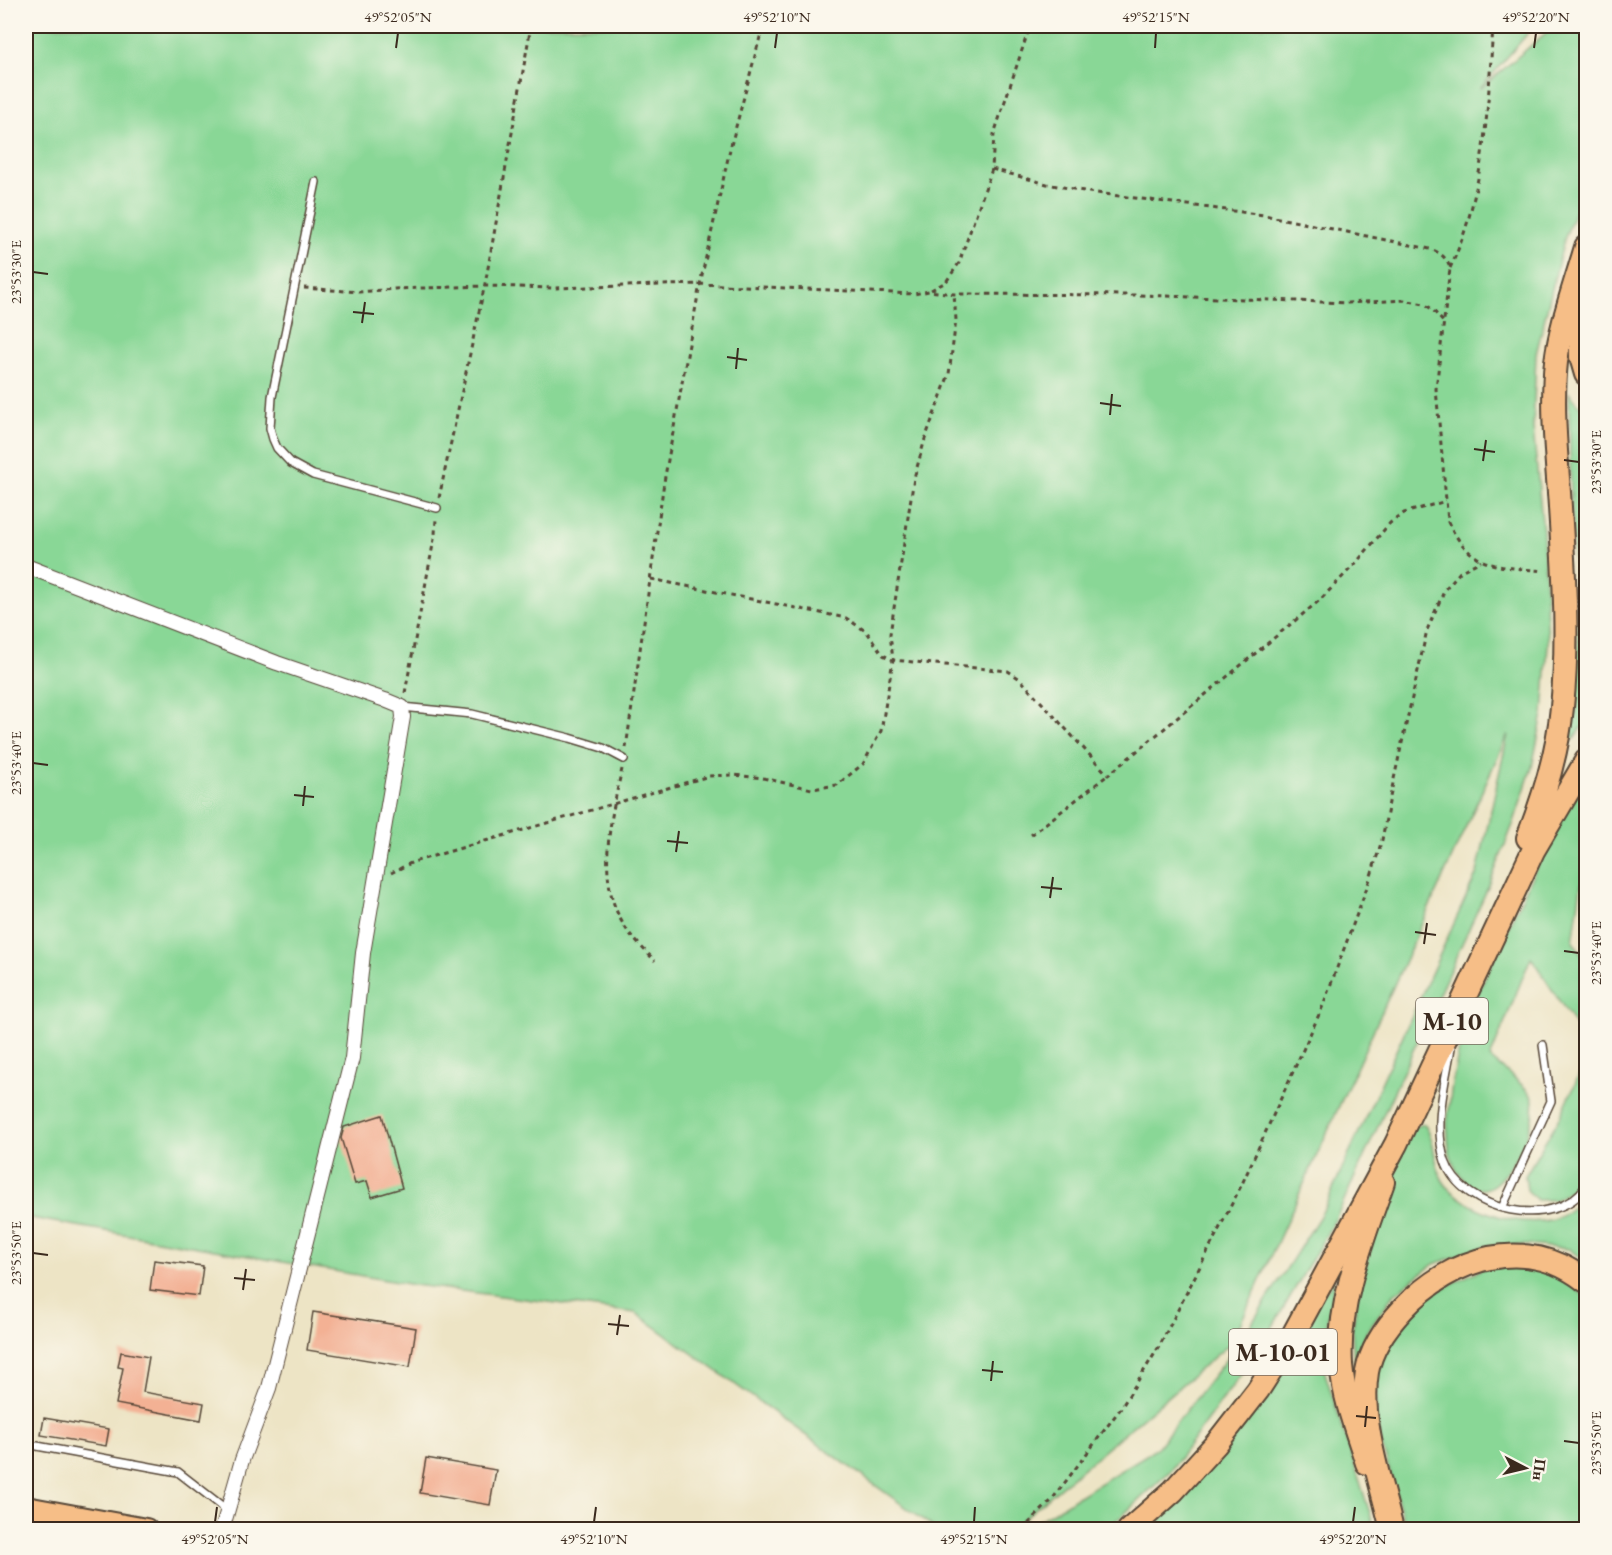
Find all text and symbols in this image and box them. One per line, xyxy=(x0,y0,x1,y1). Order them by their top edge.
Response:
text: 49°52'05"N xyxy=(364,7,432,26)
text: 49°52'10"N xyxy=(743,7,811,26)
text: 49°52'15"N xyxy=(1122,7,1190,26)
text: 49°52'20"N xyxy=(1502,7,1570,26)
text: 23°53'30"E xyxy=(6,239,25,304)
text: 23°53'30"E xyxy=(1586,429,1605,494)
text: 23°53'40"E xyxy=(6,730,25,795)
text: 23°53'40"E xyxy=(1586,920,1605,985)
road number: М-10 xyxy=(1416,998,1488,1044)
text: 23°53'50"E xyxy=(6,1220,25,1285)
road number: М-10-01 xyxy=(1229,1329,1337,1375)
text: 23°53'50"E xyxy=(1586,1410,1605,1475)
north arrow xyxy=(1495,1438,1555,1498)
text: Пн xyxy=(1528,1458,1551,1482)
text: 49°52'05"N xyxy=(181,1529,249,1548)
text: 49°52'10"N xyxy=(560,1529,628,1548)
text: 49°52'15"N xyxy=(940,1529,1008,1548)
text: 49°52'20"N xyxy=(1319,1529,1387,1548)

